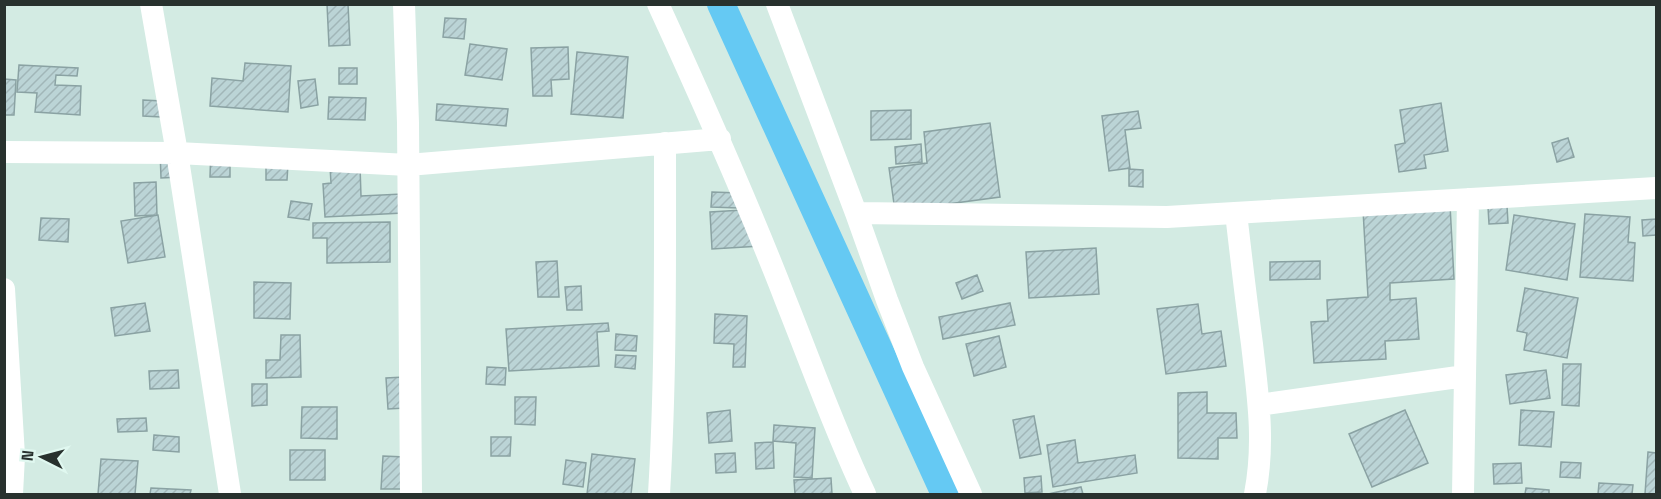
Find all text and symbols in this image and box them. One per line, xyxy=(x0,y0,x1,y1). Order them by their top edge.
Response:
north arrow xyxy=(12,427,72,487)
text: N xyxy=(17,449,39,462)

